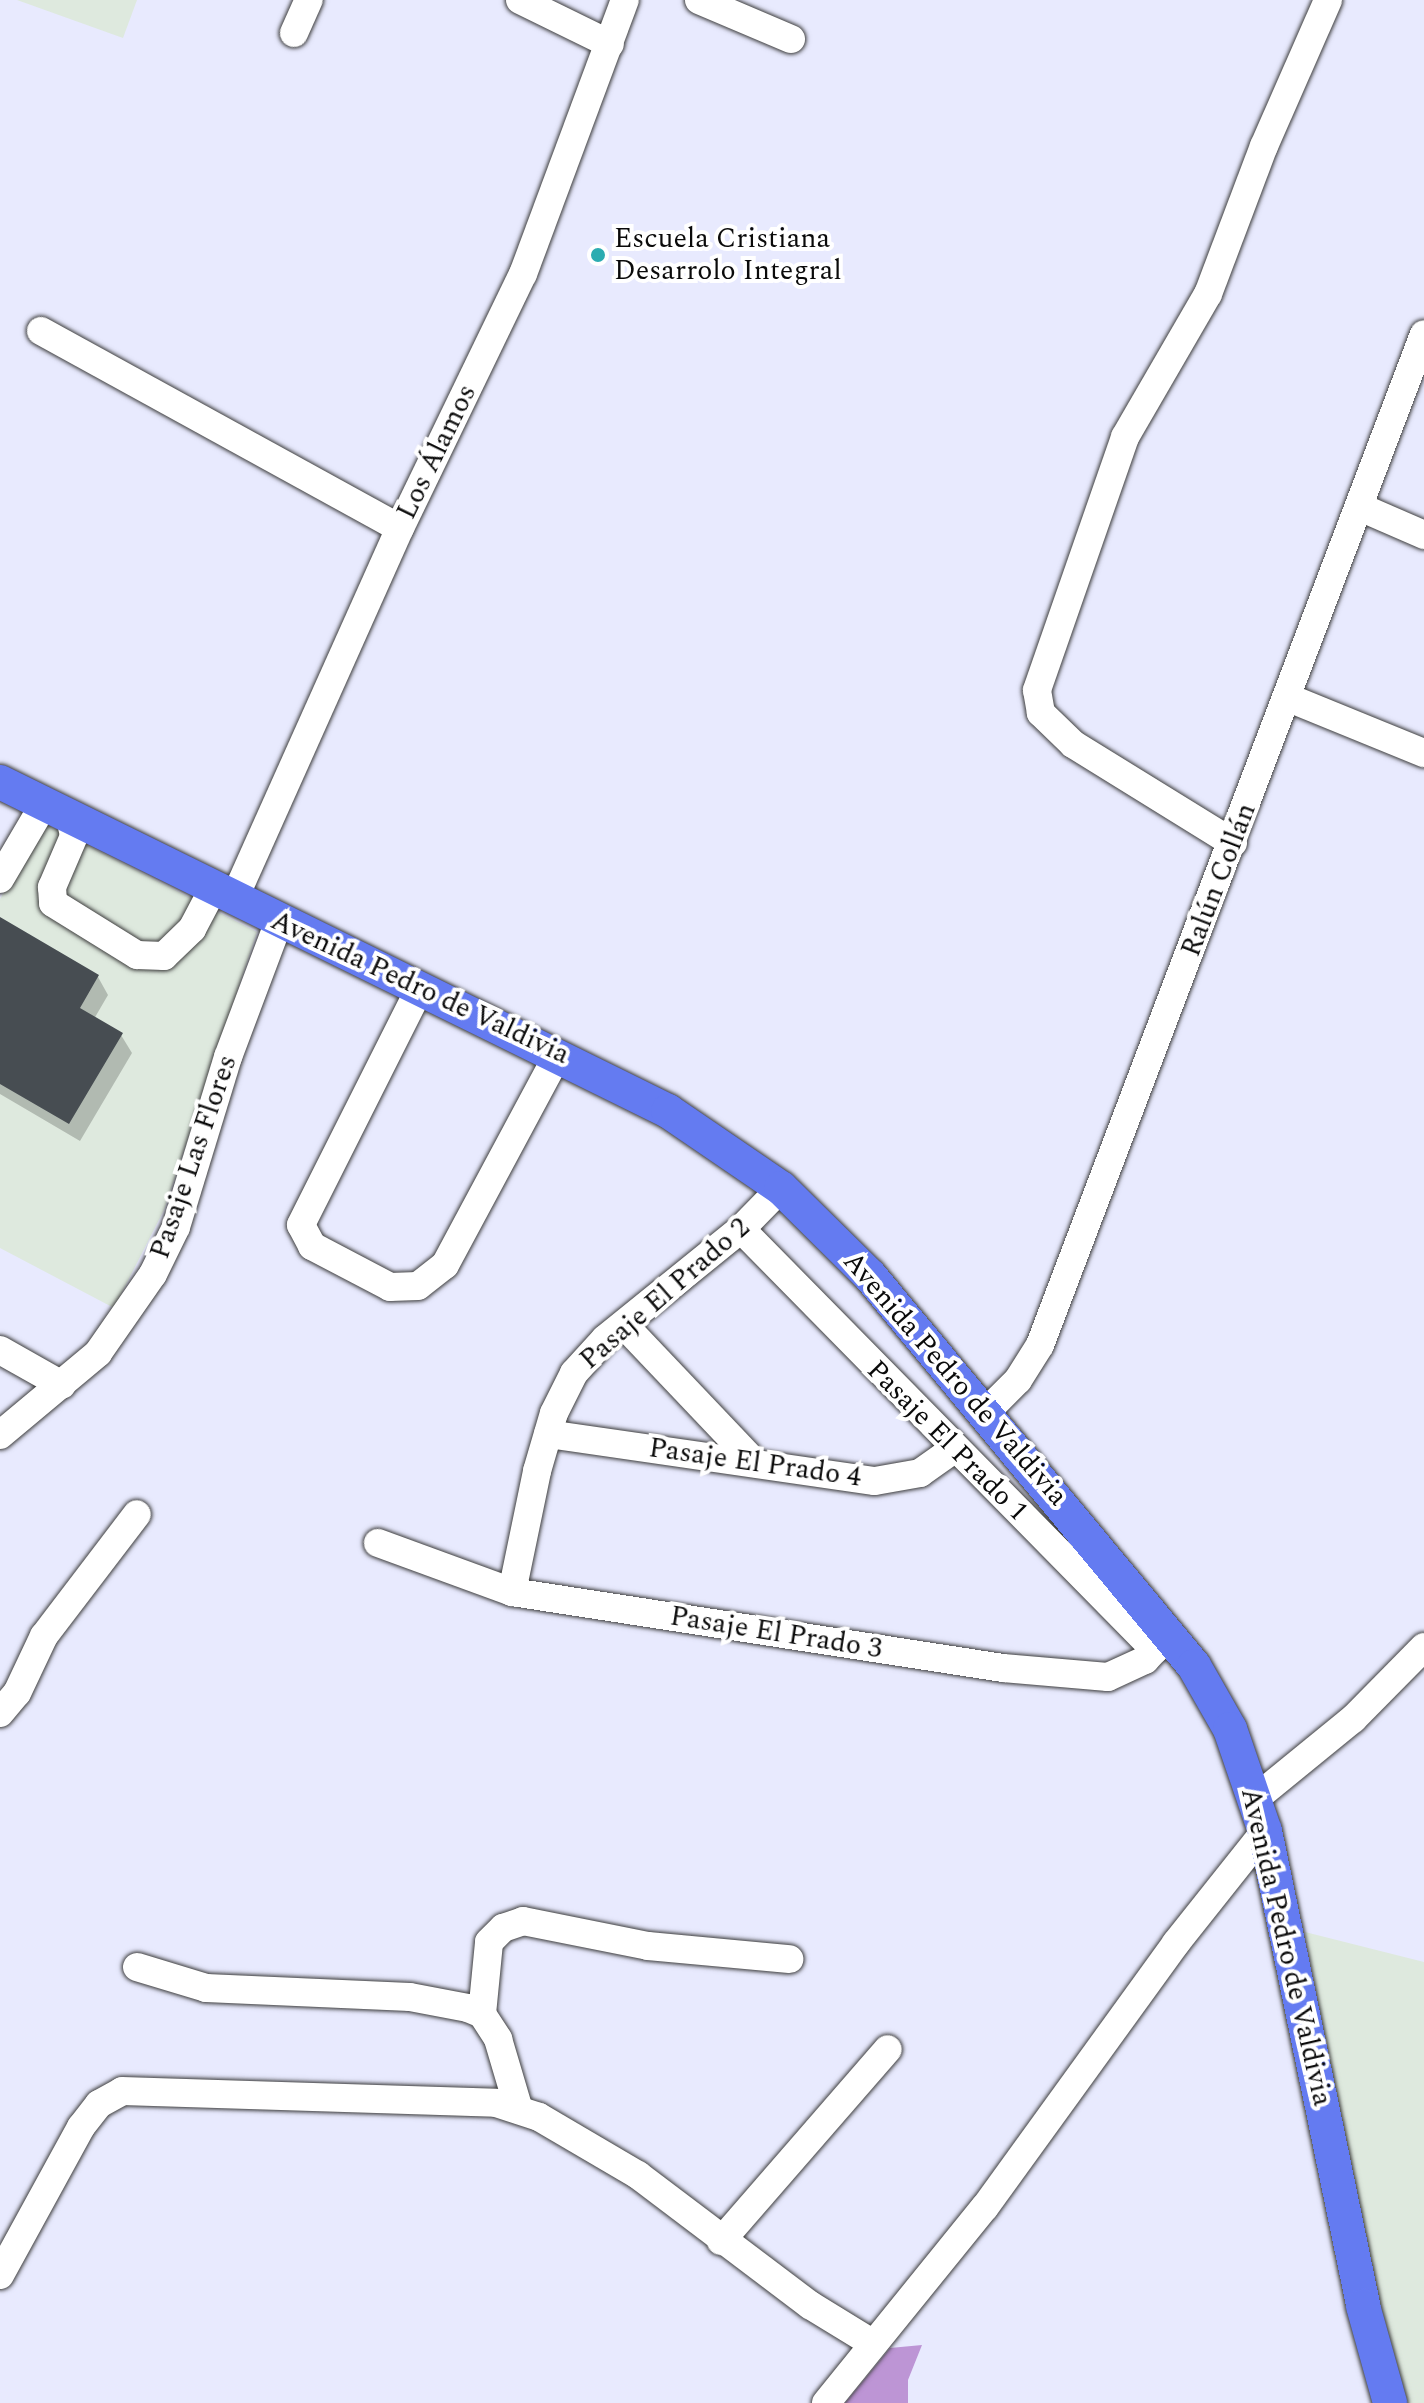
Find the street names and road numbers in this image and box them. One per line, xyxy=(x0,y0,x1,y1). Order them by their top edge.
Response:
street label: Los Álamos xyxy=(390,379,484,525)
street label: Ralún Collán xyxy=(1174,799,1264,961)
street label: Avenida Pedro de Valdivia xyxy=(265,904,575,1072)
street label: Pasaje Las Flores xyxy=(143,1051,245,1263)
street label: Pasaje El Prado 2 xyxy=(573,1211,757,1377)
street label: Avenida Pedro de Valdivia xyxy=(836,1245,1074,1513)
street label: Pasaje El Prado 1 xyxy=(859,1353,1035,1529)
street label: Pasaje El Prado 4 xyxy=(647,1431,863,1495)
street label: Pasaje El Prado 3 xyxy=(668,1600,884,1666)
street label: Avenida Pedro de Valdivia xyxy=(1233,1785,1339,2109)

